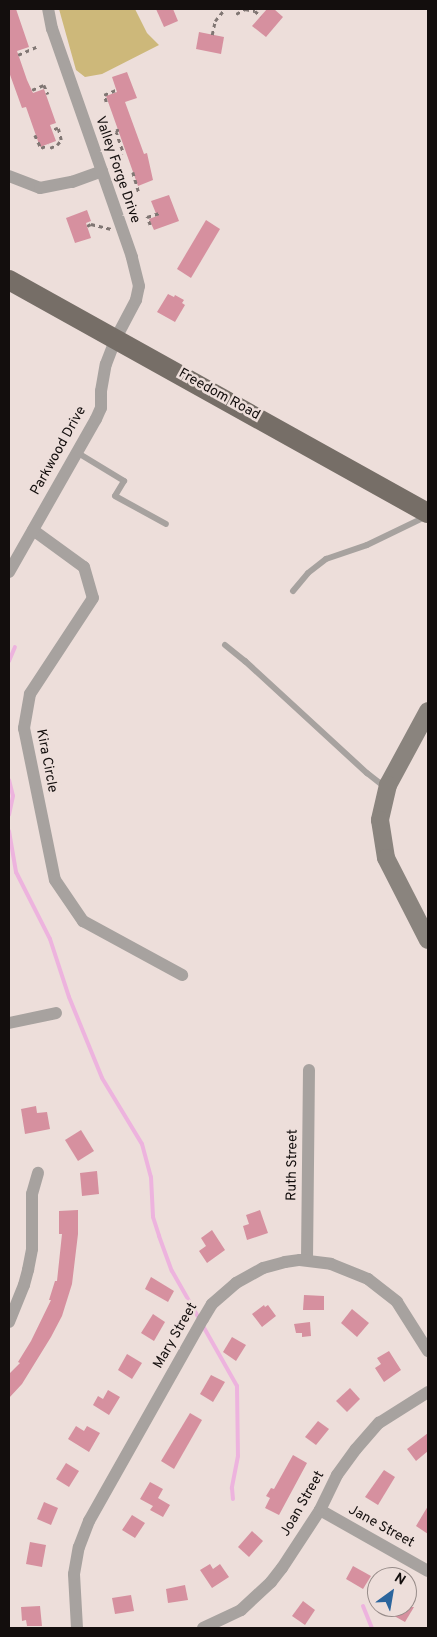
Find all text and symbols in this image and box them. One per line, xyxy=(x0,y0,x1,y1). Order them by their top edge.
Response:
street label: Valley Forge Drive xyxy=(91,114,143,226)
street label: Freedom Road xyxy=(175,366,263,424)
street label: Parkwood Drive xyxy=(28,404,90,498)
street label: Kira Circle xyxy=(32,728,60,794)
street label: Ruth Street xyxy=(284,1129,302,1201)
street label: Mary Street xyxy=(150,1300,202,1372)
street label: Joan Street xyxy=(277,1468,329,1540)
street label: Jane Street xyxy=(345,1502,417,1552)
north arrow xyxy=(367,1567,417,1617)
text: N xyxy=(391,1570,408,1590)

